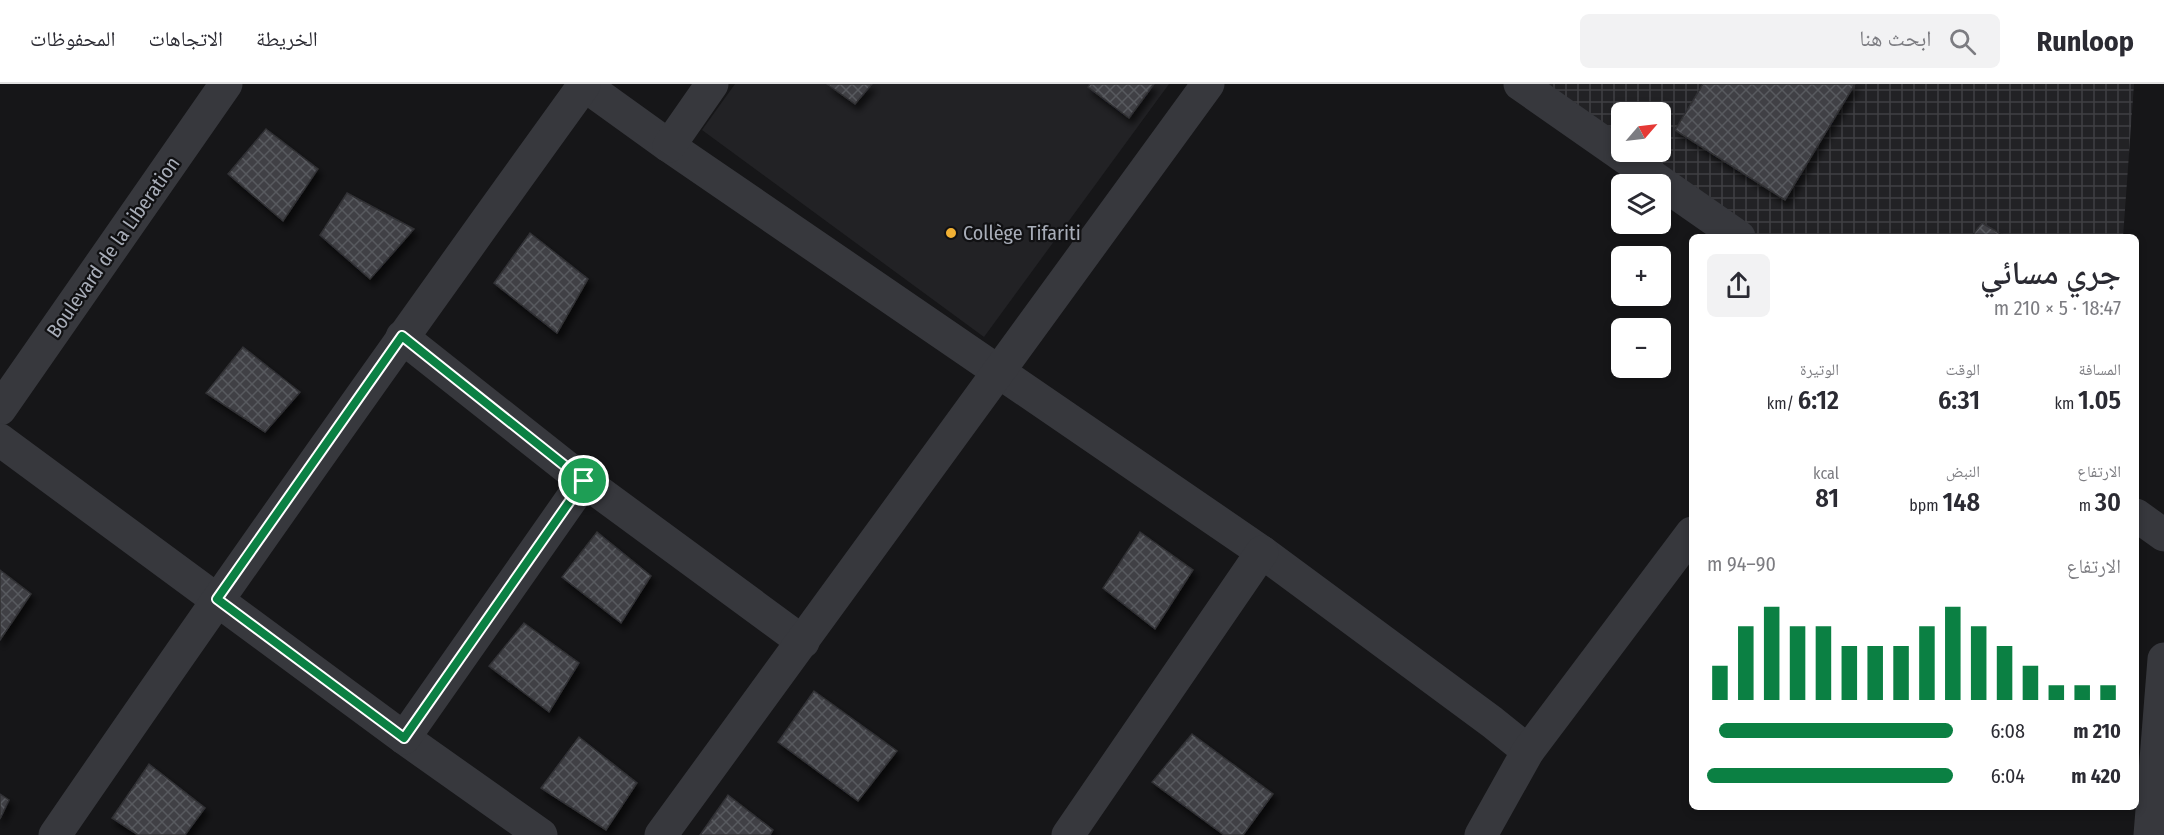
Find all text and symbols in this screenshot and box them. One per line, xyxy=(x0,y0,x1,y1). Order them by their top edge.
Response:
search box xyxy=(1580,14,2000,68)
text: ابحث هنا xyxy=(1859,25,1931,52)
icon: search xyxy=(1946,25,1979,58)
text: Runloop xyxy=(2036,25,2134,58)
text: المحفوظات xyxy=(30,26,115,52)
text: الاتجاهات xyxy=(148,26,223,52)
text: الخريطة xyxy=(256,26,318,52)
north arrow xyxy=(1611,102,1671,162)
map controls xyxy=(1611,102,1671,378)
street label: Boulevard de la Liberation xyxy=(41,152,185,342)
button: layers xyxy=(1611,174,1671,234)
place label: Collège Tifariti xyxy=(963,221,1081,245)
marker: Collège Tifariti xyxy=(944,226,958,240)
button: + xyxy=(1611,246,1671,306)
text: جري مسائي xyxy=(1980,253,2121,293)
button: share xyxy=(1707,254,1770,317)
text: 18:47 · 5 × 210 m xyxy=(1994,296,2121,320)
button: − xyxy=(1611,318,1671,378)
text: الوتيرة xyxy=(1800,360,1839,379)
text: الوقت xyxy=(1946,360,1980,379)
text: المسافة xyxy=(2079,360,2121,379)
text: 6:12 xyxy=(1798,385,1839,416)
text: 6:31 xyxy=(1938,385,1980,416)
text: 1.05 xyxy=(2078,385,2121,416)
text: /km xyxy=(1767,394,1798,413)
text: km xyxy=(2055,394,2078,413)
pin xyxy=(558,455,609,506)
text: النبض xyxy=(1946,462,1980,481)
text: الارتفاع xyxy=(2077,462,2121,481)
icon: arrive xyxy=(567,464,600,497)
text: kcal xyxy=(1813,464,1839,483)
text: 81 xyxy=(1815,483,1839,514)
text: 148 xyxy=(1942,487,1980,518)
text: 30 xyxy=(2095,487,2121,518)
text: bpm xyxy=(1909,496,1942,515)
text: m xyxy=(2079,496,2095,515)
text: 90–94 m xyxy=(1707,552,1776,576)
text: الارتفاع xyxy=(2066,554,2121,578)
text: 6:08 xyxy=(1990,719,2025,743)
text: 210 m xyxy=(2073,719,2121,743)
text: 6:04 xyxy=(1991,764,2025,788)
text: 420 m xyxy=(2071,764,2121,788)

